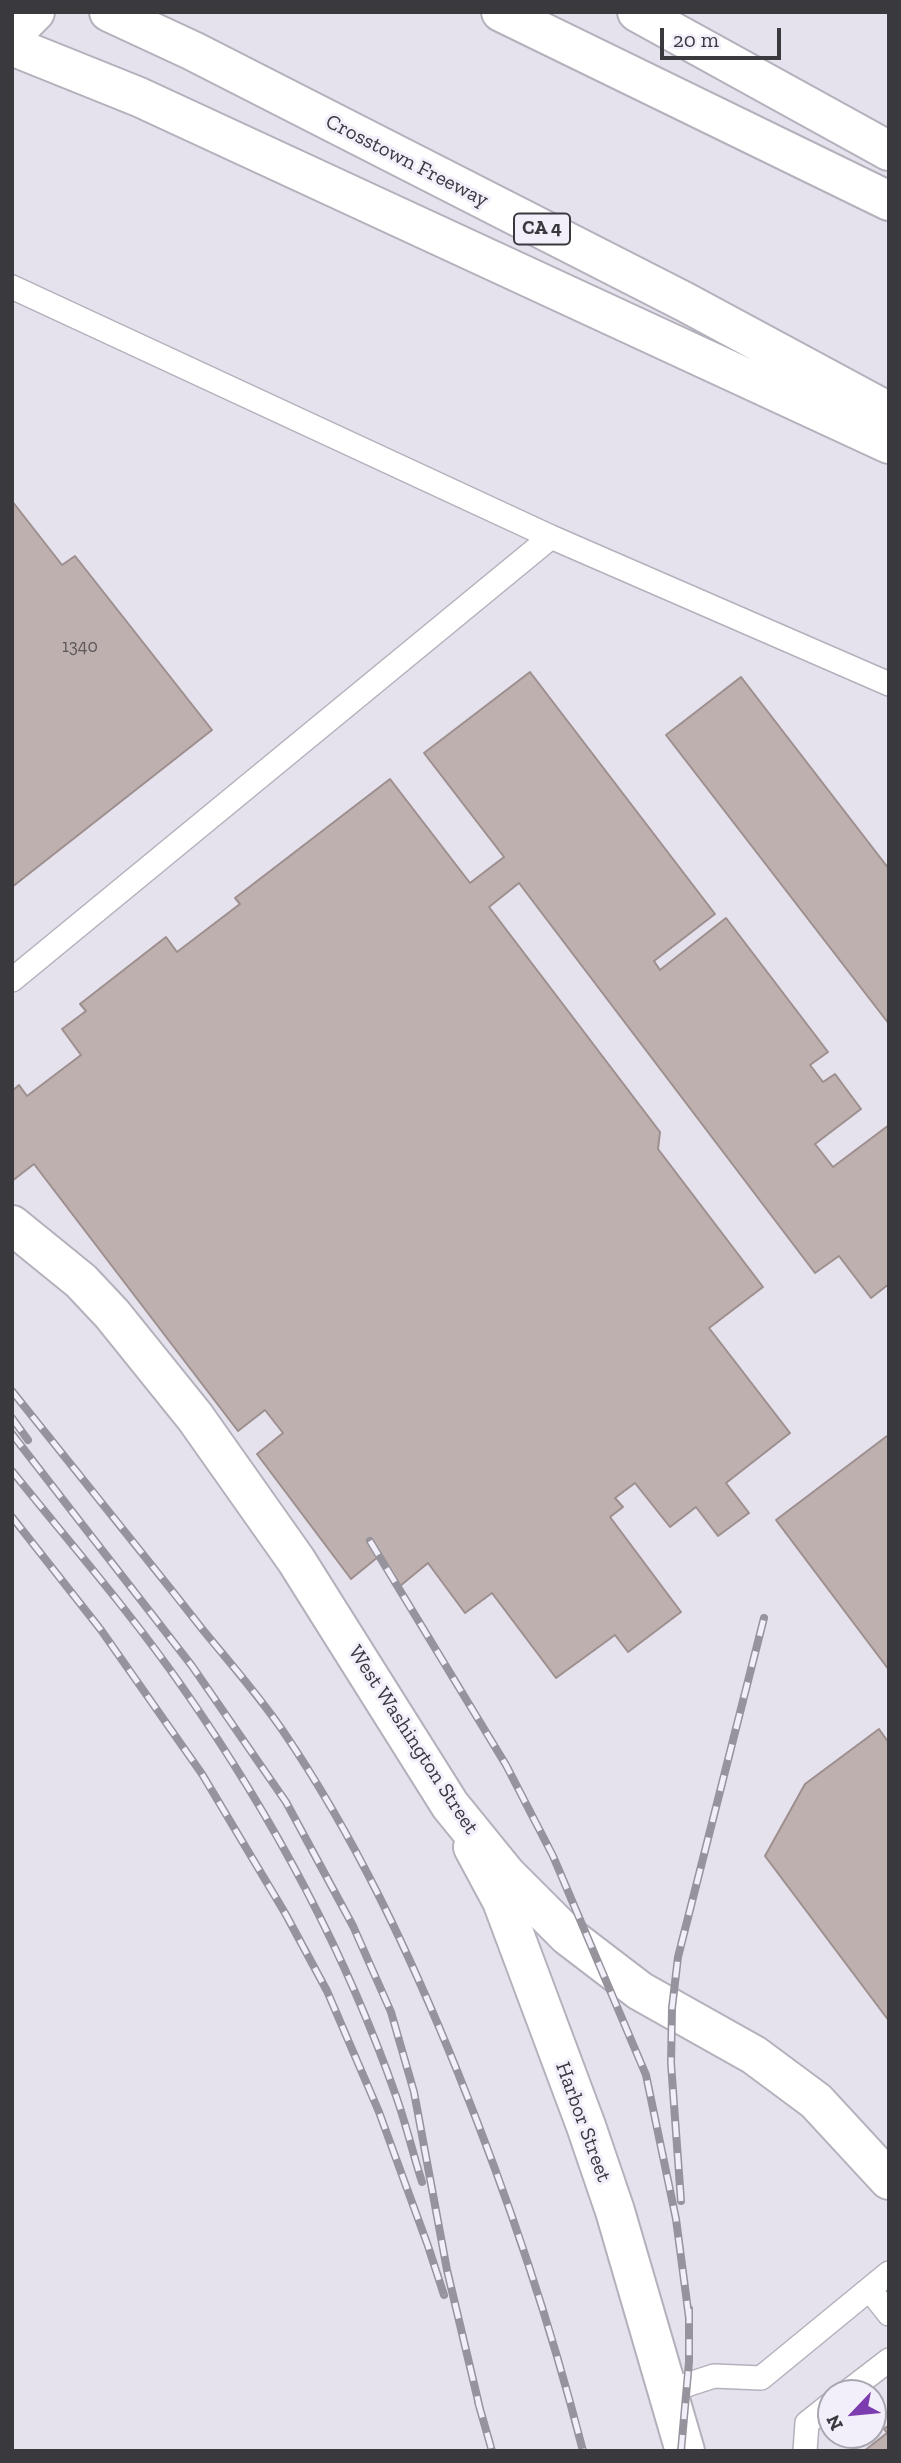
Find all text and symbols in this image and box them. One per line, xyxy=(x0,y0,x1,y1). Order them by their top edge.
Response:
scale bar xyxy=(663,14,784,58)
text: 20 m xyxy=(673,27,719,52)
street label: Crosstown Freeway xyxy=(321,109,493,213)
road number: CA 4 xyxy=(514,214,570,244)
house number: 1340 xyxy=(62,636,98,658)
street label: West Washington Street xyxy=(342,1641,484,1839)
street label: Harbor Street xyxy=(550,2059,616,2185)
north arrow xyxy=(817,2379,887,2449)
text: N xyxy=(821,2411,848,2434)

